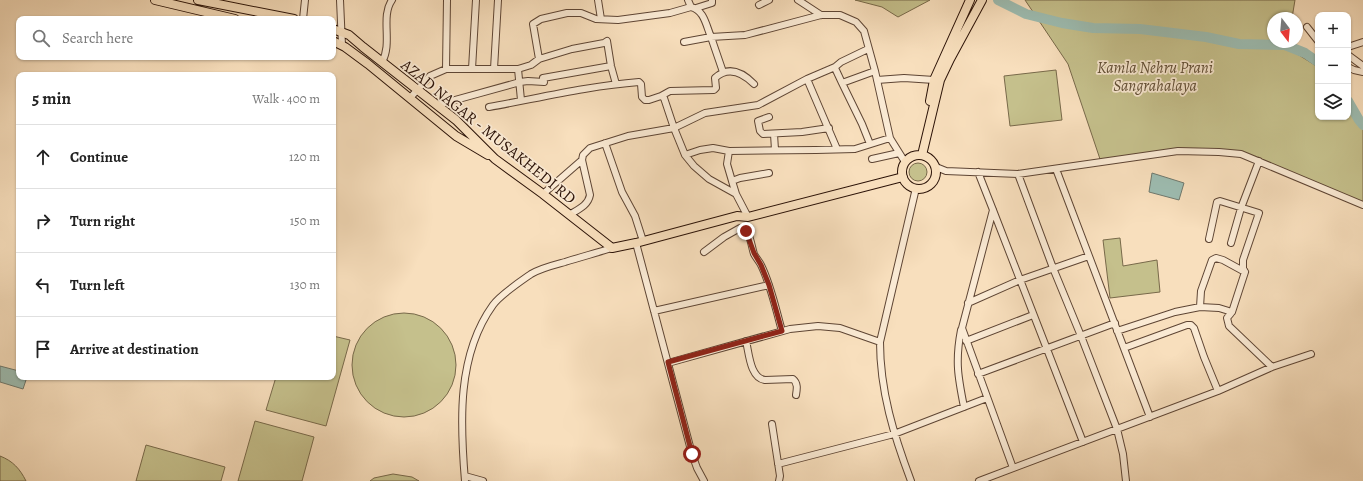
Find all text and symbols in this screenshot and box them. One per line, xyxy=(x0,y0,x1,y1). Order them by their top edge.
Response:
north arrow xyxy=(1267,12,1303,48)
map controls xyxy=(1315,12,1351,120)
button: + xyxy=(1315,12,1351,48)
search box xyxy=(16,16,336,60)
icon: search xyxy=(30,27,52,49)
text: Search here xyxy=(62,28,133,48)
button: − xyxy=(1315,48,1351,84)
street label: AZAD NAGAR - MUSAKHEDI RD xyxy=(395,54,581,209)
park label: Kamla Nehru Prani Sangrahalaya xyxy=(1097,57,1213,97)
button: layers xyxy=(1315,84,1351,120)
text: 5 min xyxy=(32,87,71,110)
text: Walk · 400 m xyxy=(252,90,320,107)
icon: ahead xyxy=(32,146,54,168)
text: Continue xyxy=(70,147,128,167)
text: 120 m xyxy=(289,148,320,165)
icon: right xyxy=(32,210,54,232)
text: Turn right xyxy=(70,211,135,231)
text: 150 m xyxy=(290,212,320,229)
route end xyxy=(737,222,755,240)
icon: left xyxy=(32,274,54,296)
text: Turn left xyxy=(70,275,125,295)
text: 130 m xyxy=(290,276,320,293)
icon: arrive xyxy=(32,338,54,360)
text: Arrive at destination xyxy=(70,339,199,359)
route start xyxy=(683,445,701,463)

